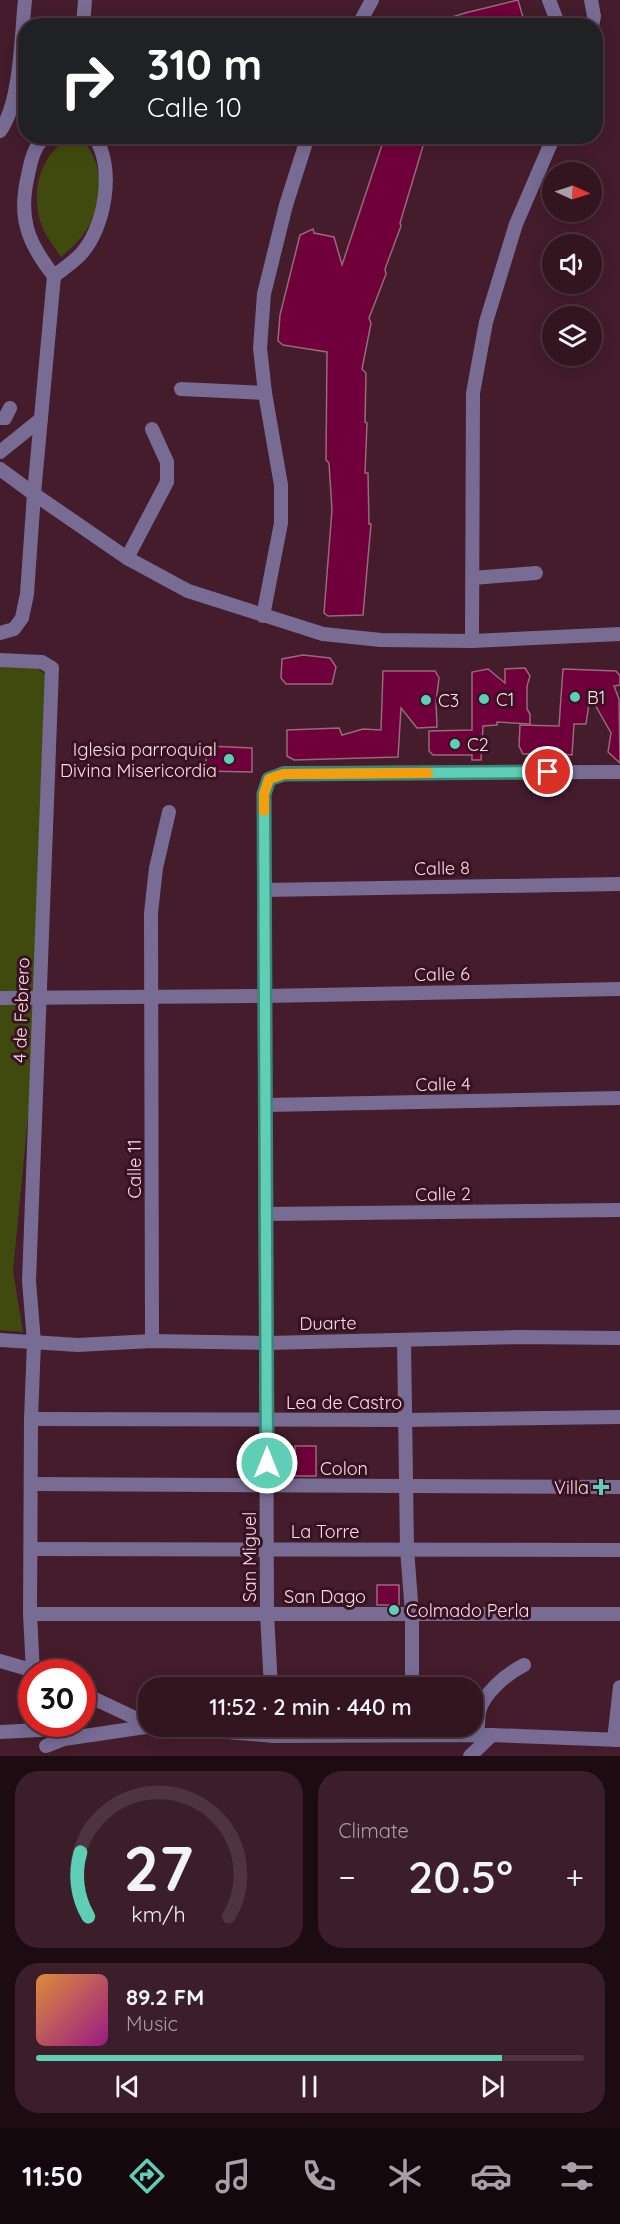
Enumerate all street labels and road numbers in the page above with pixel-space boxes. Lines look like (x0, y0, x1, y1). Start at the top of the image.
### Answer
street label: Calle 8 (414, 856, 470, 880)
street label: 4 de Febrero (8, 957, 34, 1063)
street label: Calle 6 (414, 962, 470, 986)
street label: Calle 4 (415, 1072, 471, 1096)
street label: Calle 11 (123, 1139, 146, 1199)
street label: Calle 2 (415, 1182, 471, 1206)
street label: Duarte (299, 1311, 357, 1335)
street label: Lea de Castro (286, 1391, 402, 1414)
street label: Colon (320, 1457, 368, 1480)
street label: San Miguel (238, 1512, 261, 1602)
street label: La Torre (291, 1520, 359, 1543)
street label: San Dago (284, 1585, 366, 1608)

